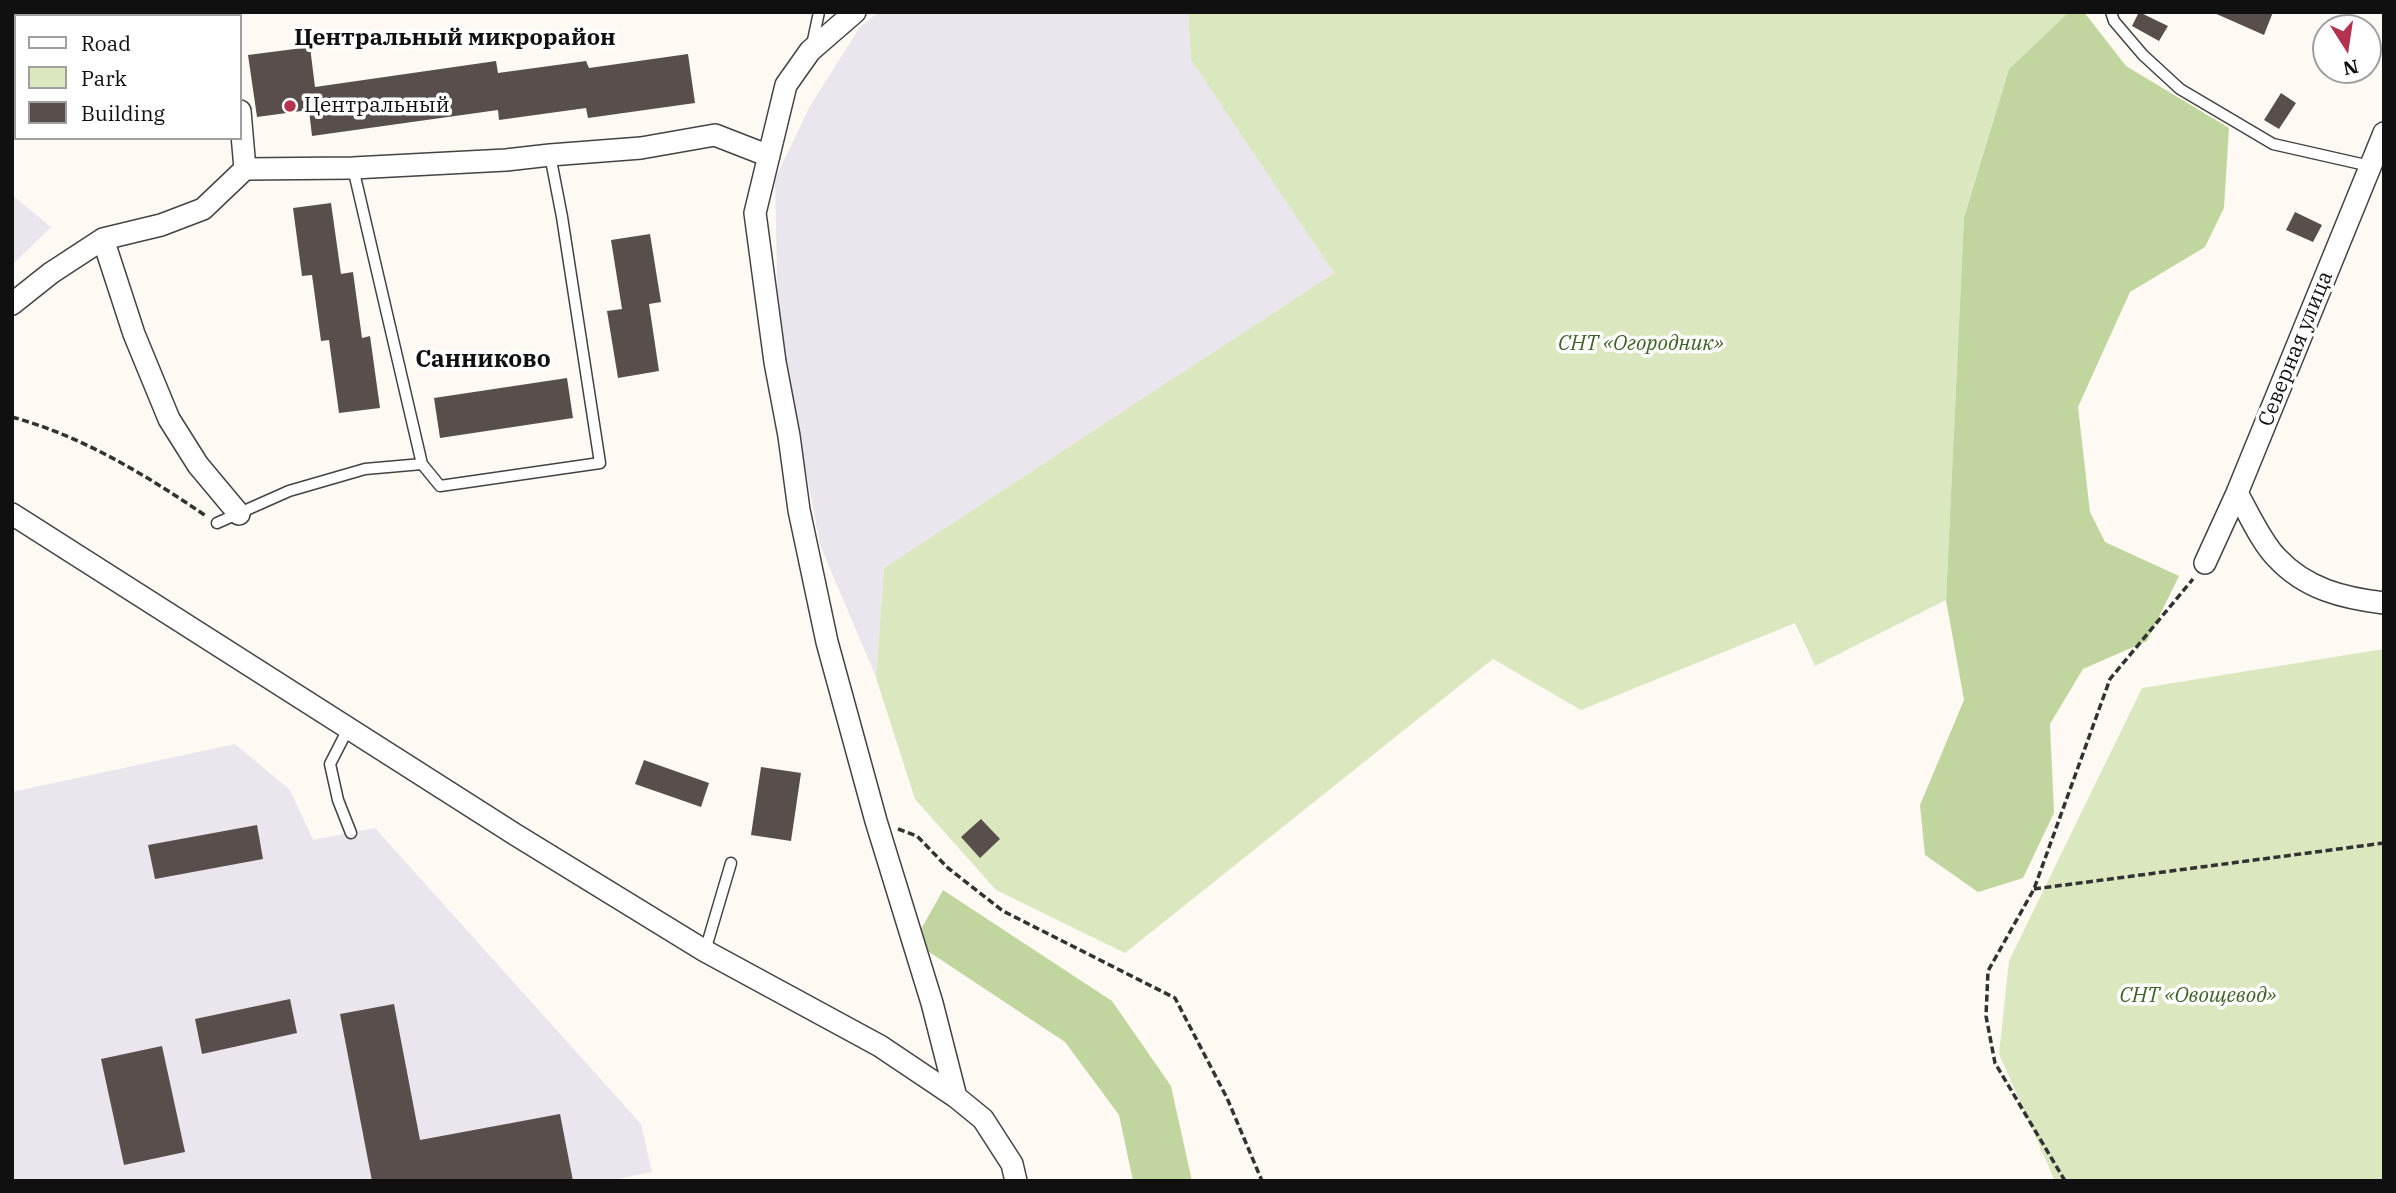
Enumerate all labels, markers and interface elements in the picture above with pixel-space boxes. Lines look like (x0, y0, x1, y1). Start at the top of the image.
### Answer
legend (14, 14, 242, 140)
north arrow (2312, 14, 2382, 84)
district label: Центральный микрорайон (294, 24, 616, 52)
text: Road (81, 29, 131, 57)
text: N (2341, 54, 2361, 81)
text: Park (81, 64, 127, 92)
place label: Центральный (304, 93, 450, 119)
marker: Центральный (282, 98, 298, 114)
text: Building (81, 99, 165, 127)
street label: Северная улица (2253, 268, 2339, 430)
park label: СНТ «Огородник» (1558, 331, 1724, 357)
district label: Санниково (415, 346, 551, 374)
park label: СНТ «Овощевод» (2120, 983, 2276, 1009)

